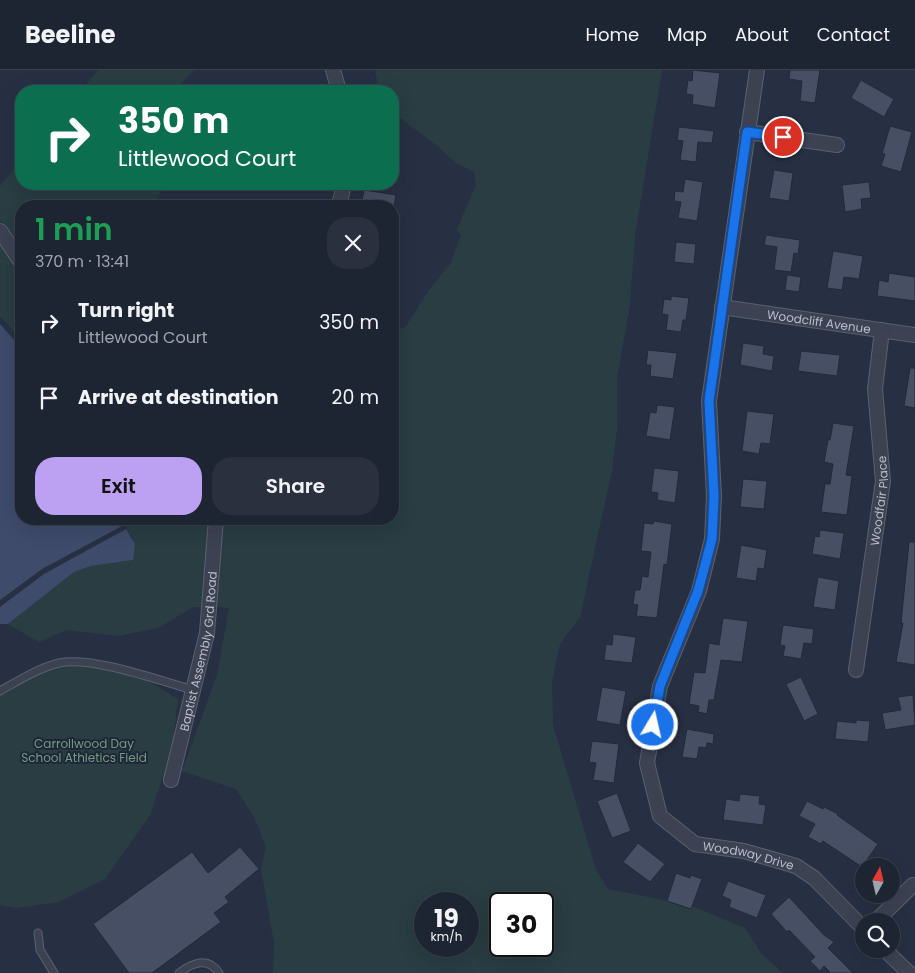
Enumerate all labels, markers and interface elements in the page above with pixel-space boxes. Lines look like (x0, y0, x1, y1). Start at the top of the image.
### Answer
text: Beeline (25, 18, 116, 51)
text: Home (585, 22, 639, 47)
text: Map (667, 22, 707, 47)
text: About (735, 22, 789, 47)
text: Contact (817, 22, 890, 47)
text: 350 m (118, 96, 229, 145)
icon: right (35, 105, 100, 170)
pin (762, 116, 804, 158)
icon: arrive (769, 123, 797, 151)
text: Littlewood Court (118, 143, 296, 174)
text: 1 min (35, 208, 113, 251)
button: close (327, 217, 379, 269)
text: 370 m · 13:41 (35, 250, 129, 273)
text: Turn right (78, 297, 174, 324)
street label: Woodcliff Avenue (766, 305, 872, 337)
icon: right (35, 309, 63, 337)
text: 350 m (319, 309, 379, 336)
text: Littlewood Court (78, 326, 208, 349)
icon: arrive (35, 384, 63, 412)
text: Arrive at destination (78, 384, 279, 411)
text: 20 m (331, 384, 379, 411)
street label: Woodfair Place (865, 455, 892, 547)
button: Exit (35, 457, 202, 515)
button: Share (212, 457, 379, 515)
street label: Baptist Assembly Grd Road (175, 571, 220, 733)
position arrow (626, 698, 678, 750)
park label: Carrollwood Day School Athletics Field (21, 735, 147, 766)
street label: Woodway Drive (702, 837, 796, 874)
north arrow (855, 858, 900, 902)
map controls (855, 858, 900, 958)
speed limit sign: 30 (489, 892, 554, 957)
text: 19 (434, 901, 459, 936)
button: search (855, 913, 900, 958)
text: km/h (431, 928, 462, 945)

